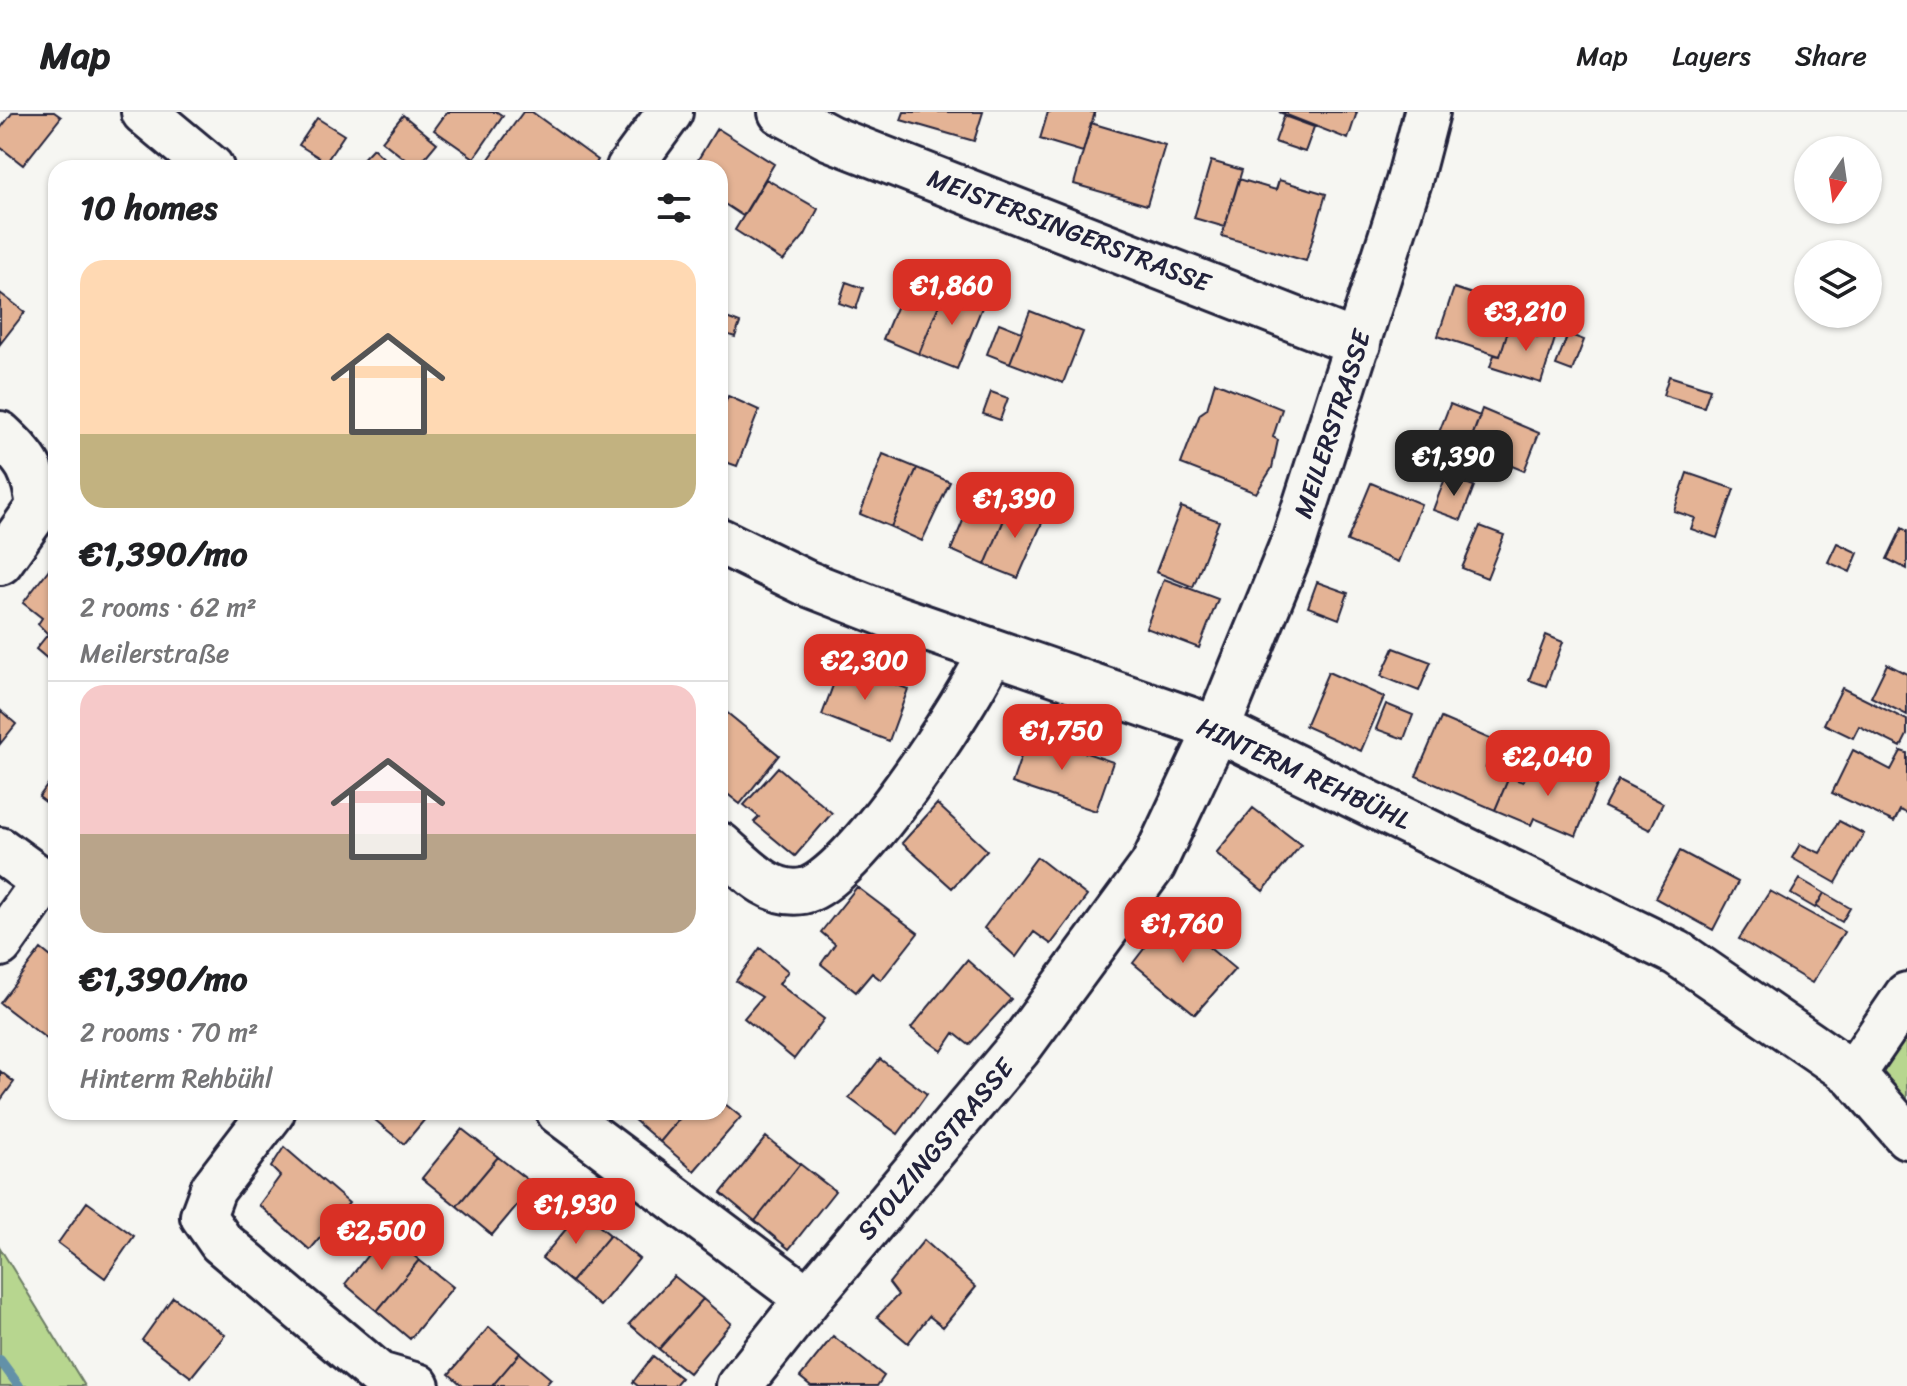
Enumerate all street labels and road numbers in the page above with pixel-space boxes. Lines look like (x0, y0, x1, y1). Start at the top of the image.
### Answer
street label: MEISTERSINGERSTRASSE (921, 155, 1219, 306)
street label: MEILERSTRASSE (1280, 323, 1385, 524)
street label: HINTERM REHBÜHL (1189, 703, 1419, 843)
street label: STOLZINGSTRASSE (845, 1046, 1026, 1251)

